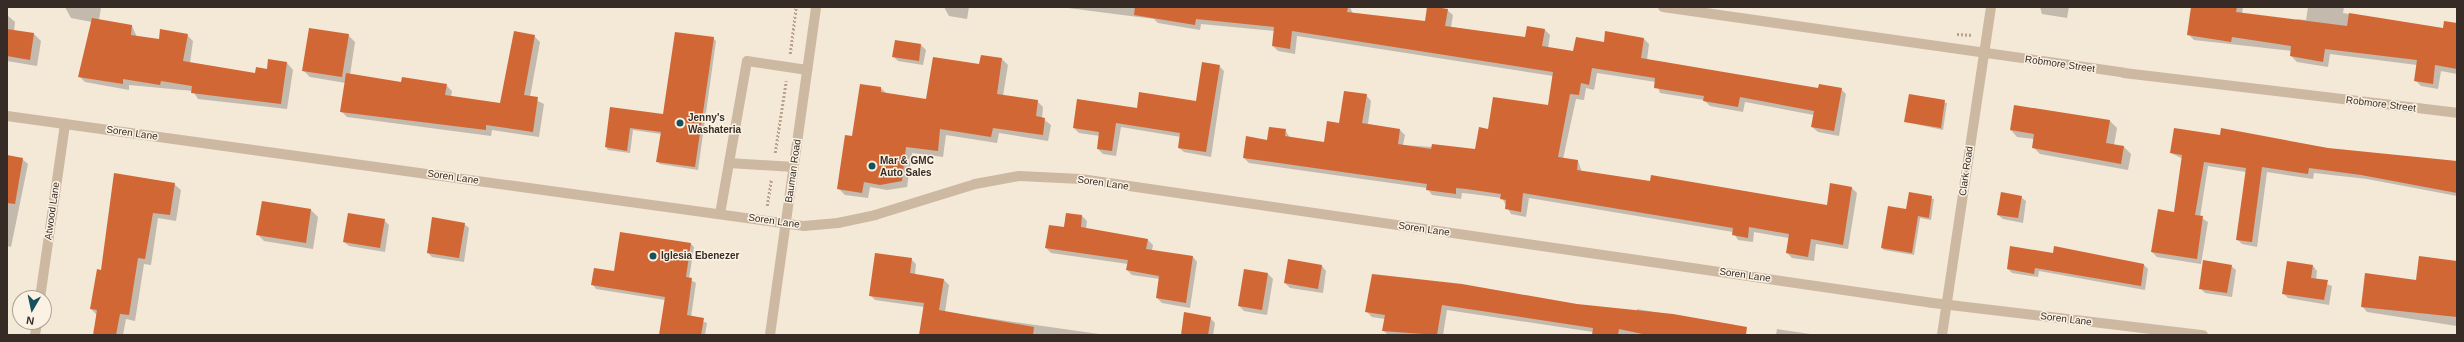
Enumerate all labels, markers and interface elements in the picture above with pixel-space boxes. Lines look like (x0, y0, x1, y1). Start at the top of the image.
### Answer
street label: Robmore Street (2024, 53, 2096, 75)
street label: Robmore Street (2345, 94, 2417, 114)
place label: Jenny's Washateria (688, 111, 741, 134)
marker: Jenny's Washateria (675, 118, 685, 128)
street label: Soren Lane (106, 123, 158, 143)
street label: Bauman Road (783, 139, 803, 203)
street label: Clark Road (1957, 145, 1975, 197)
place label: Mar & GMC Auto Sales (880, 154, 934, 178)
marker: Mar & GMC Auto Sales (867, 161, 877, 171)
street label: Soren Lane (427, 167, 479, 187)
street label: Soren Lane (1077, 173, 1129, 193)
street label: Atwood Lane (42, 181, 62, 241)
street label: Soren Lane (748, 211, 800, 231)
street label: Soren Lane (1398, 219, 1450, 239)
place label: Iglesia Ebenezer (661, 250, 739, 262)
marker: Iglesia Ebenezer (648, 251, 658, 261)
street label: Soren Lane (1719, 265, 1771, 285)
north arrow (12, 290, 52, 330)
street label: Soren Lane (2040, 310, 2092, 328)
text: N (25, 314, 35, 327)

